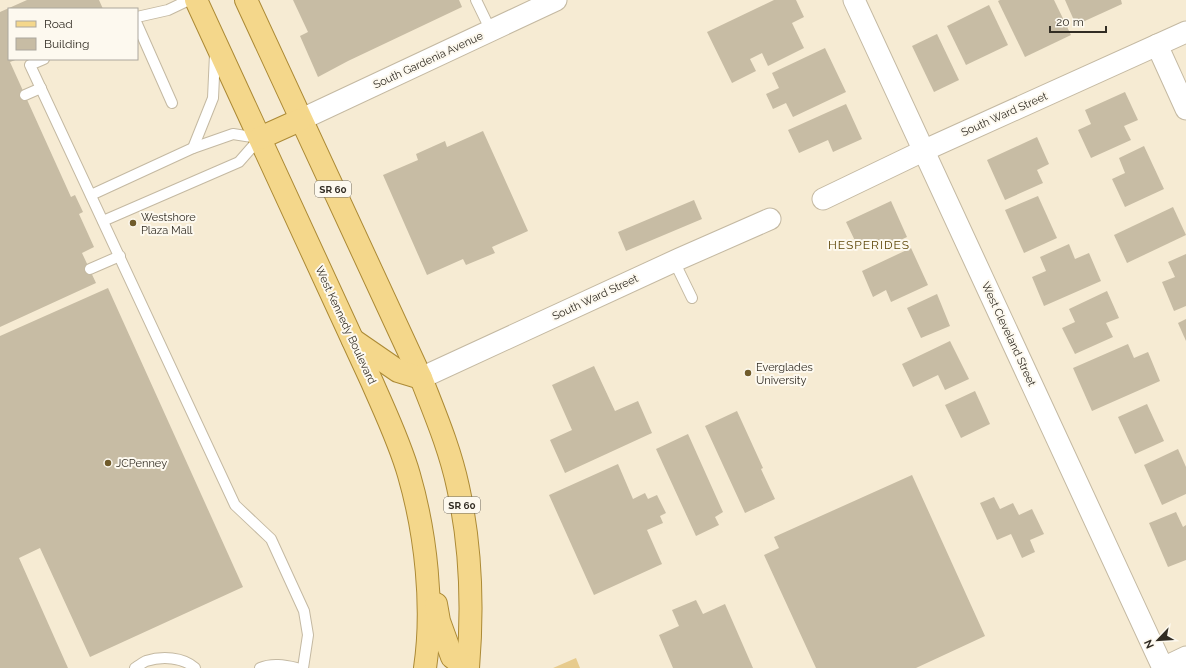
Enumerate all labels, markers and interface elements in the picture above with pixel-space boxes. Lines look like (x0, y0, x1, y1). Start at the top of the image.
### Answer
legend (8, 8, 138, 60)
scale bar (1050, 8, 1106, 34)
text: 20 m (1056, 15, 1084, 29)
text: Road (44, 17, 73, 31)
street label: South Gardenia Avenue (371, 29, 486, 92)
text: Building (44, 37, 90, 51)
street label: South Ward Street (959, 89, 1050, 139)
road number: SR 60 (315, 181, 351, 197)
place label: Westshore Plaza Mall (141, 211, 196, 237)
marker: Westshore Plaza Mall (128, 218, 138, 228)
district label: HESPERIDES (828, 238, 910, 252)
street label: West Kennedy Boulevard (312, 264, 379, 386)
street label: South Ward Street (550, 272, 640, 323)
street label: West Cleveland Street (979, 280, 1039, 389)
place label: Everglades University (756, 361, 813, 387)
marker: Everglades University (743, 368, 753, 378)
place label: JCPenney (116, 457, 167, 470)
marker: JCPenney (103, 458, 113, 468)
road number: SR 60 (444, 497, 480, 513)
north arrow (1138, 620, 1178, 660)
text: N (1142, 637, 1157, 651)

